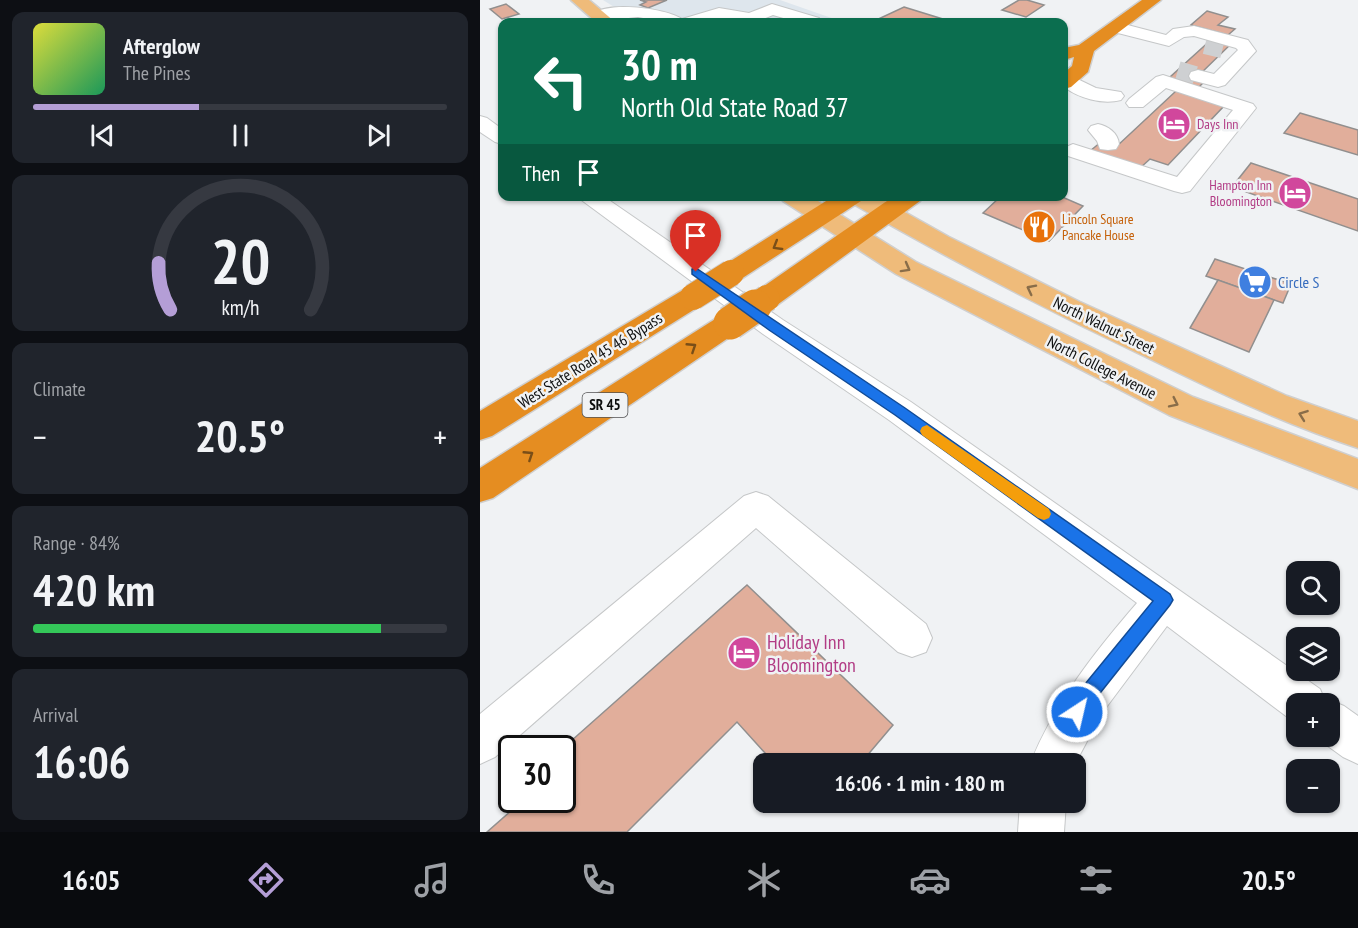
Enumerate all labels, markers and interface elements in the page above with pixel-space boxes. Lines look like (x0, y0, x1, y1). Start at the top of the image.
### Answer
text: Afterglow (123, 32, 200, 60)
text: 30 m (621, 37, 698, 92)
icon: left (522, 42, 600, 120)
text: The Pines (123, 60, 190, 86)
text: North Old State Road 37 (621, 90, 849, 124)
hotel icon: Days Inn (1156, 106, 1192, 142)
place label: Days Inn (1197, 115, 1238, 133)
icon: previous (86, 119, 119, 152)
icon: pause (224, 119, 257, 152)
icon: next (362, 119, 395, 152)
icon: arrive (572, 156, 605, 189)
text: Then (522, 159, 560, 187)
hotel icon: Hampton Inn Bloomington (1277, 175, 1313, 211)
place label: Hampton Inn Bloomington (1209, 176, 1272, 210)
restaurant icon: Lincoln Square Pancake House (1021, 209, 1057, 245)
pin (670, 210, 721, 272)
place label: Lincoln Square Pancake House (1062, 210, 1135, 244)
icon: arrive (679, 219, 712, 252)
text: 20 (210, 220, 270, 301)
one-way arrow (773, 238, 783, 250)
one-way arrow (900, 260, 910, 272)
supermarket icon: Circle S (1237, 264, 1273, 300)
place label: Circle S (1278, 272, 1320, 292)
one-way arrow (1026, 285, 1037, 297)
street label: North Walnut Street (1050, 292, 1158, 358)
text: km/h (221, 293, 259, 321)
street label: West State Road 45 46 Bypass (514, 308, 666, 412)
street label: North College Avenue (1044, 331, 1160, 403)
one-way arrow (686, 343, 696, 355)
text: Climate (33, 376, 86, 402)
road number: SR 45 (582, 393, 628, 417)
one-way arrow (1168, 395, 1179, 407)
text: 20.5° (195, 406, 285, 464)
one-way arrow (1298, 410, 1309, 423)
text: − (33, 415, 47, 458)
text: + (433, 415, 447, 458)
one-way arrow (523, 450, 533, 462)
text: Range · 84% (33, 530, 120, 556)
text: 420 km (33, 560, 155, 618)
map controls (1286, 561, 1340, 813)
button: search (1286, 561, 1340, 615)
button: layers (1286, 627, 1340, 681)
place label: Holiday Inn Bloomington (767, 629, 856, 678)
hotel icon: Holiday Inn Bloomington (726, 635, 762, 671)
position arrow (1045, 680, 1109, 744)
button: + (1286, 693, 1340, 747)
text: Arrival (33, 702, 78, 728)
text: 16:06 (33, 732, 130, 790)
speed limit sign: 30 (498, 735, 576, 813)
button: − (1286, 759, 1340, 813)
text: 16:06 · 1 min · 180 m (834, 769, 1005, 797)
icon: directions (245, 859, 287, 901)
icon: music (411, 859, 453, 901)
icon: phone (577, 859, 619, 901)
icon: climate (743, 859, 785, 901)
icon: car (909, 859, 951, 901)
icon: filters (1075, 859, 1117, 901)
text: 16:05 (62, 863, 120, 897)
text: 20.5° (1242, 863, 1296, 897)

